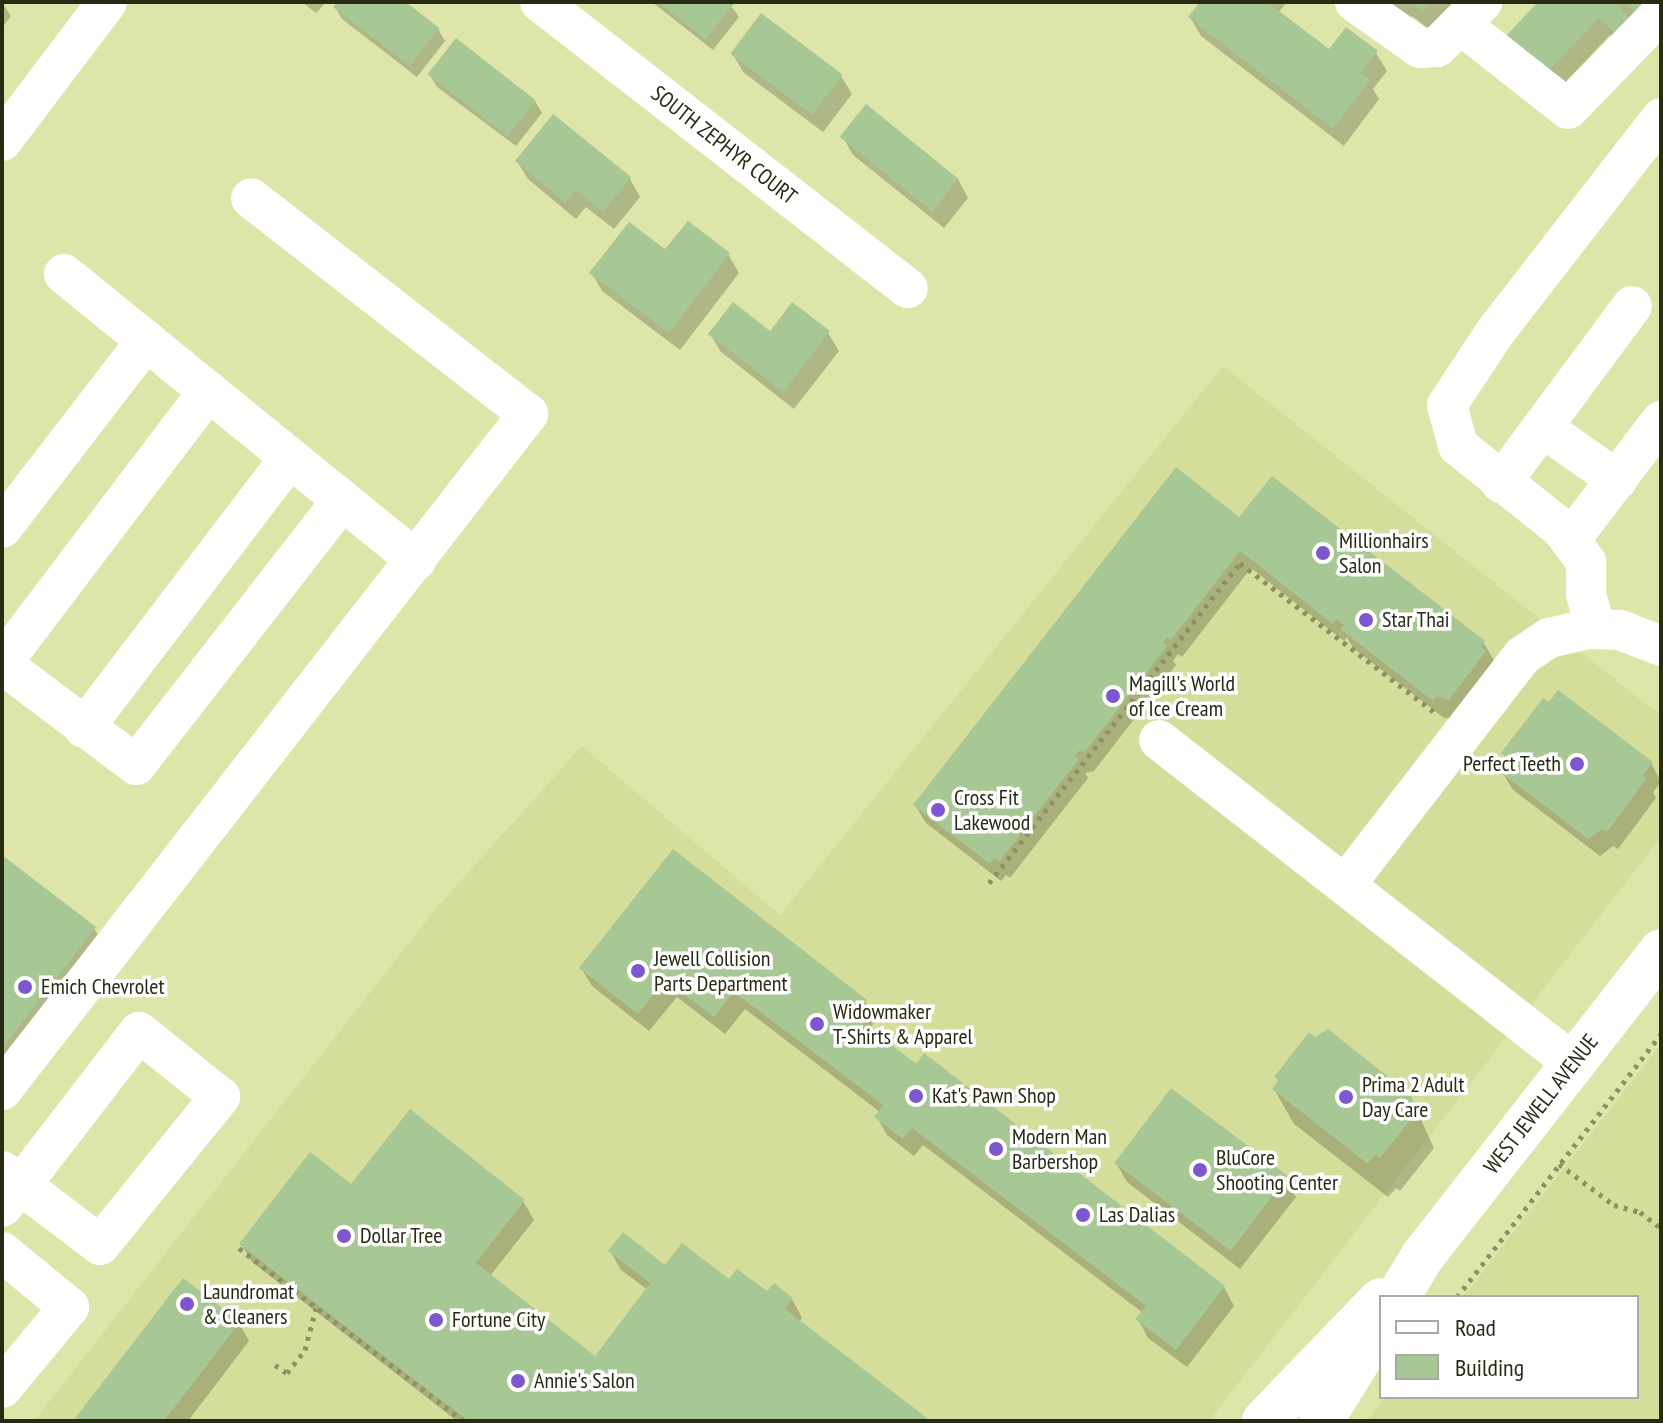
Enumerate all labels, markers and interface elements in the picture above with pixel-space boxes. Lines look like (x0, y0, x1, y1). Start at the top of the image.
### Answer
street label: SOUTH ZEPHYR COURT (646, 80, 802, 210)
place label: Millionhairs Salon (1339, 527, 1429, 578)
marker: Millionhairs Salon (1314, 544, 1332, 562)
place label: Star Thai (1382, 607, 1450, 633)
marker: Star Thai (1357, 611, 1375, 629)
place label: Magill's World of Ice Cream (1129, 670, 1235, 722)
marker: Magill's World of Ice Cream (1104, 687, 1122, 705)
place label: Perfect Teeth (1462, 751, 1561, 777)
marker: Perfect Teeth (1568, 755, 1586, 773)
place label: Cross Fit Lakewood (954, 784, 1030, 836)
marker: Cross Fit Lakewood (929, 801, 947, 819)
place label: Jewell Collision Parts Department (654, 945, 788, 996)
marker: Jewell Collision Parts Department (629, 962, 647, 980)
place label: Emich Chevrolet (41, 974, 165, 1000)
marker: Emich Chevrolet (16, 978, 34, 996)
place label: Widowmaker T-Shirts & Apparel (833, 998, 973, 1050)
marker: Widowmaker T-Shirts & Apparel (808, 1015, 826, 1033)
street label: WEST JEWELL AVENUE (1478, 1028, 1604, 1180)
place label: Prima 2 Adult Day Care (1362, 1071, 1465, 1122)
place label: Kat's Pawn Shop (932, 1083, 1056, 1109)
marker: Kat's Pawn Shop (907, 1087, 925, 1105)
marker: Prima 2 Adult Day Care (1337, 1088, 1355, 1106)
place label: Modern Man Barbershop (1012, 1123, 1107, 1174)
marker: Modern Man Barbershop (987, 1140, 1005, 1158)
place label: BluCore Shooting Center (1216, 1144, 1338, 1196)
marker: BluCore Shooting Center (1191, 1161, 1209, 1179)
place label: Las Dalias (1099, 1202, 1175, 1228)
marker: Las Dalias (1074, 1206, 1092, 1224)
place label: Dollar Tree (360, 1223, 443, 1249)
marker: Dollar Tree (335, 1227, 353, 1245)
place label: Laundromat & Cleaners (203, 1278, 294, 1330)
marker: Laundromat & Cleaners (178, 1295, 196, 1313)
legend (1379, 1295, 1639, 1399)
place label: Fortune City (452, 1307, 545, 1333)
marker: Fortune City (427, 1311, 445, 1329)
text: Road (1455, 1312, 1496, 1343)
text: Building (1455, 1352, 1524, 1383)
place label: Annie's Salon (534, 1368, 635, 1394)
marker: Annie's Salon (509, 1372, 527, 1390)

